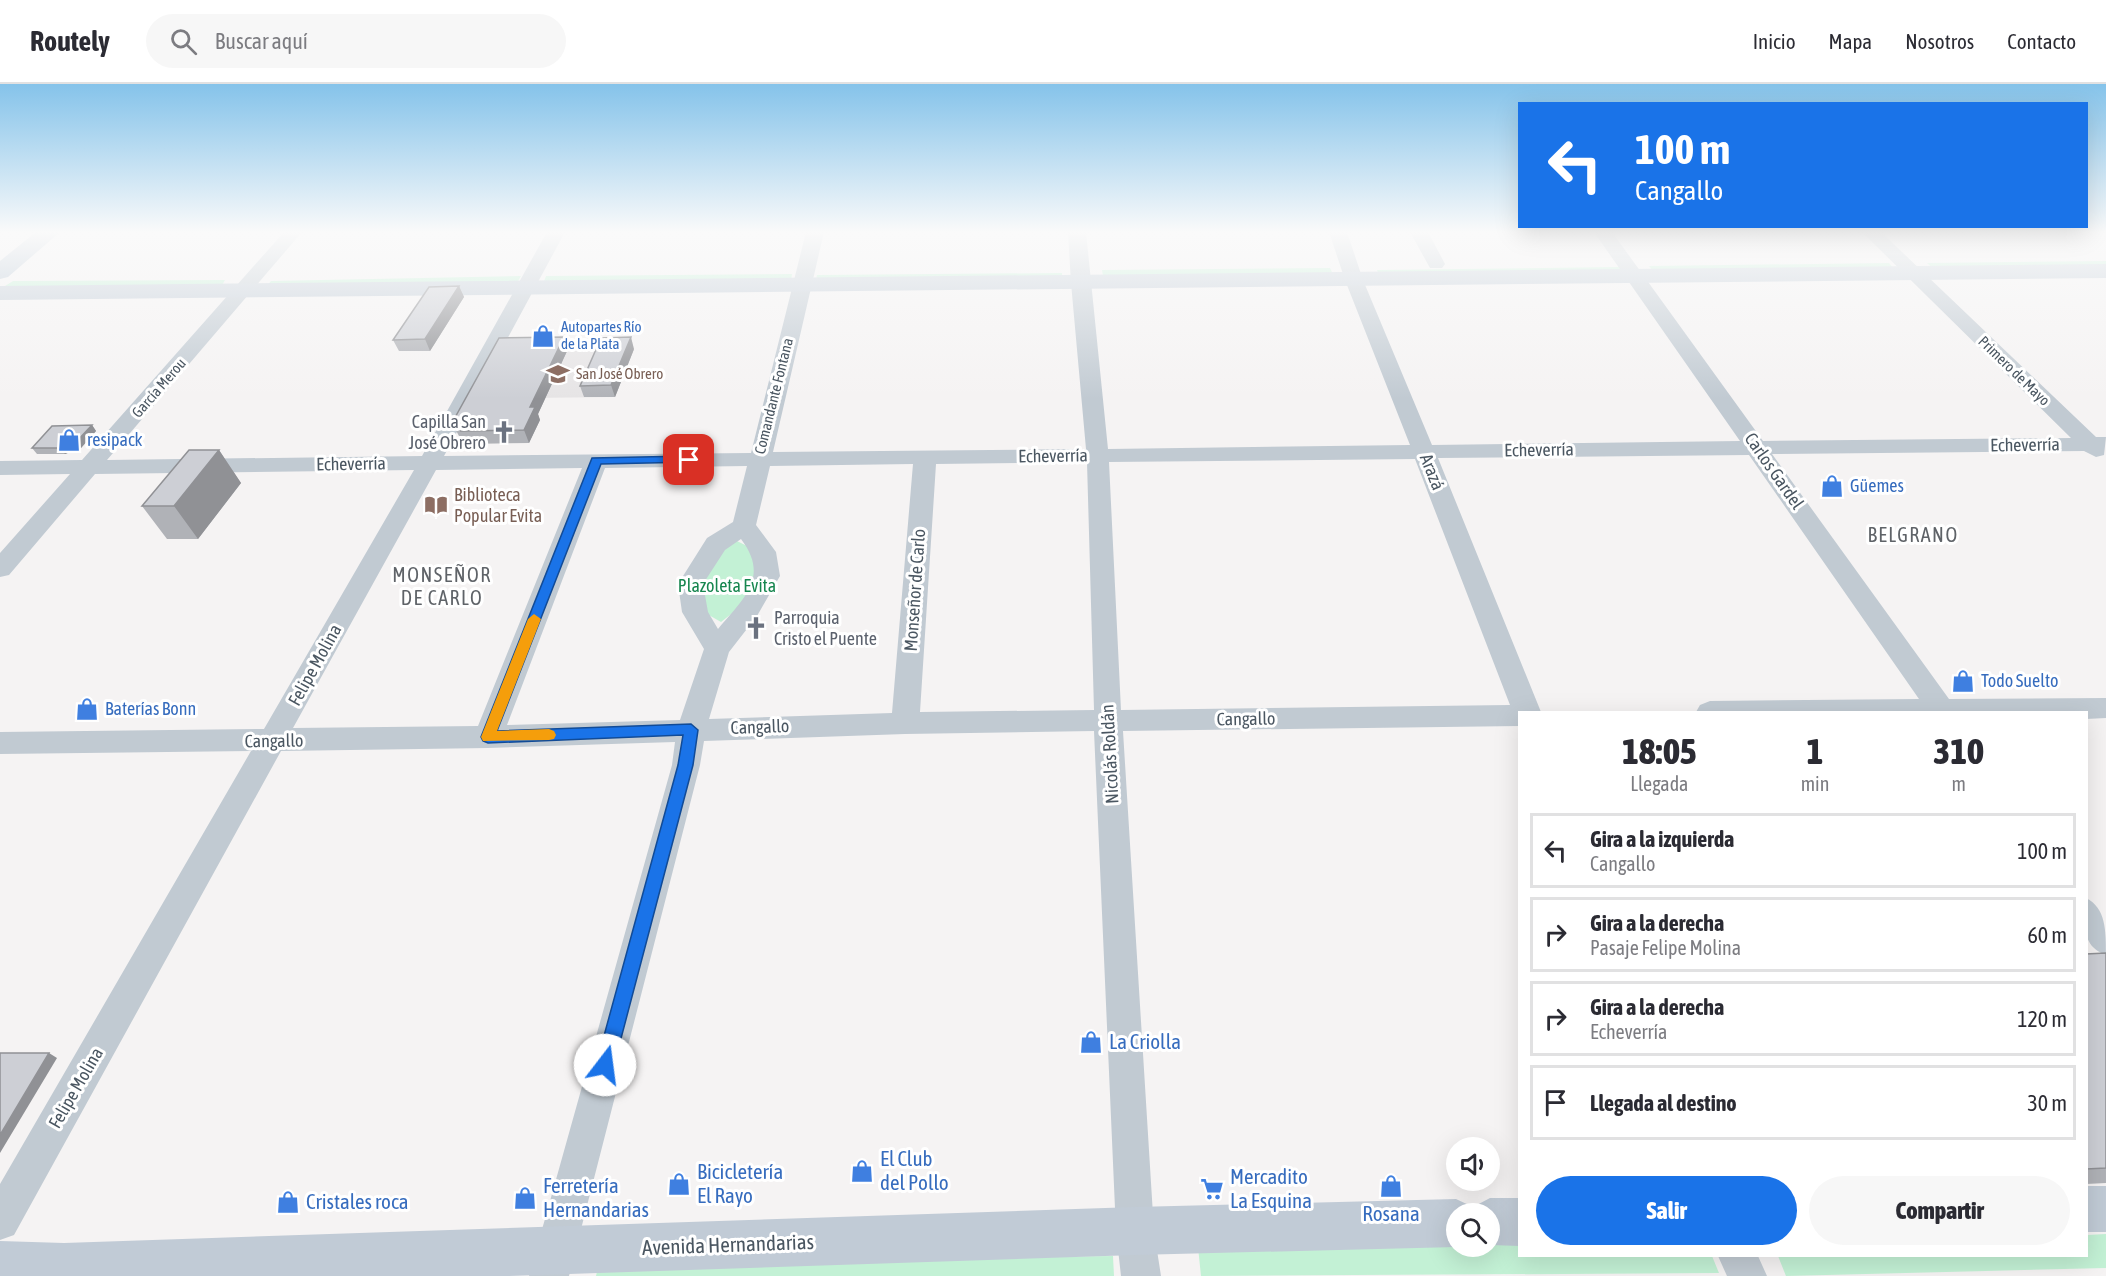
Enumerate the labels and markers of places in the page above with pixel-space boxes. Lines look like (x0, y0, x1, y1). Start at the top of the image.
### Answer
place label: Autopartes Río de la Plata (561, 318, 642, 352)
shop icon: Autopartes Río de la Plata (530, 323, 556, 349)
school or university icon: San José Obrero (545, 361, 571, 387)
place label: San José Obrero (576, 365, 663, 382)
place label: Capilla San José Obrero (408, 411, 486, 453)
church icon: Capilla San José Obrero (491, 419, 517, 445)
shop icon: resipack (56, 427, 82, 453)
place label: resipack (87, 429, 143, 450)
pin (663, 434, 714, 485)
shop icon: Güemes (1819, 473, 1845, 499)
place label: Güemes (1850, 475, 1904, 496)
place label: Biblioteca Popular Evita (454, 484, 542, 526)
library icon: Biblioteca Popular Evita (423, 492, 449, 518)
place label: Parroquia Cristo el Puente (774, 607, 877, 649)
church icon: Parroquia Cristo el Puente (743, 615, 769, 641)
shop icon: Todo Suelto (1950, 668, 1976, 694)
place label: Todo Suelto (1981, 670, 2058, 691)
shop icon: Baterías Bonn (74, 696, 100, 722)
place label: Baterías Bonn (105, 698, 196, 719)
shop icon: La Criolla (1078, 1029, 1104, 1055)
place label: La Criolla (1109, 1029, 1181, 1053)
place label: El Club del Pollo (880, 1146, 949, 1194)
shop icon: El Club del Pollo (849, 1158, 875, 1184)
place label: Bicicletería El Rayo (697, 1159, 783, 1207)
place label: Mercadito La Esquina (1230, 1164, 1312, 1212)
shop icon: Bicicletería El Rayo (666, 1171, 692, 1197)
place label: Ferretería Hernandarias (543, 1173, 649, 1221)
shop icon: Rosana (1378, 1173, 1404, 1199)
supermarket icon: Mercadito La Esquina (1199, 1176, 1225, 1202)
shop icon: Ferretería Hernandarias (512, 1185, 538, 1211)
shop icon: Cristales roca (275, 1189, 301, 1215)
place label: Cristales roca (306, 1189, 408, 1213)
place label: Rosana (1362, 1201, 1420, 1225)

